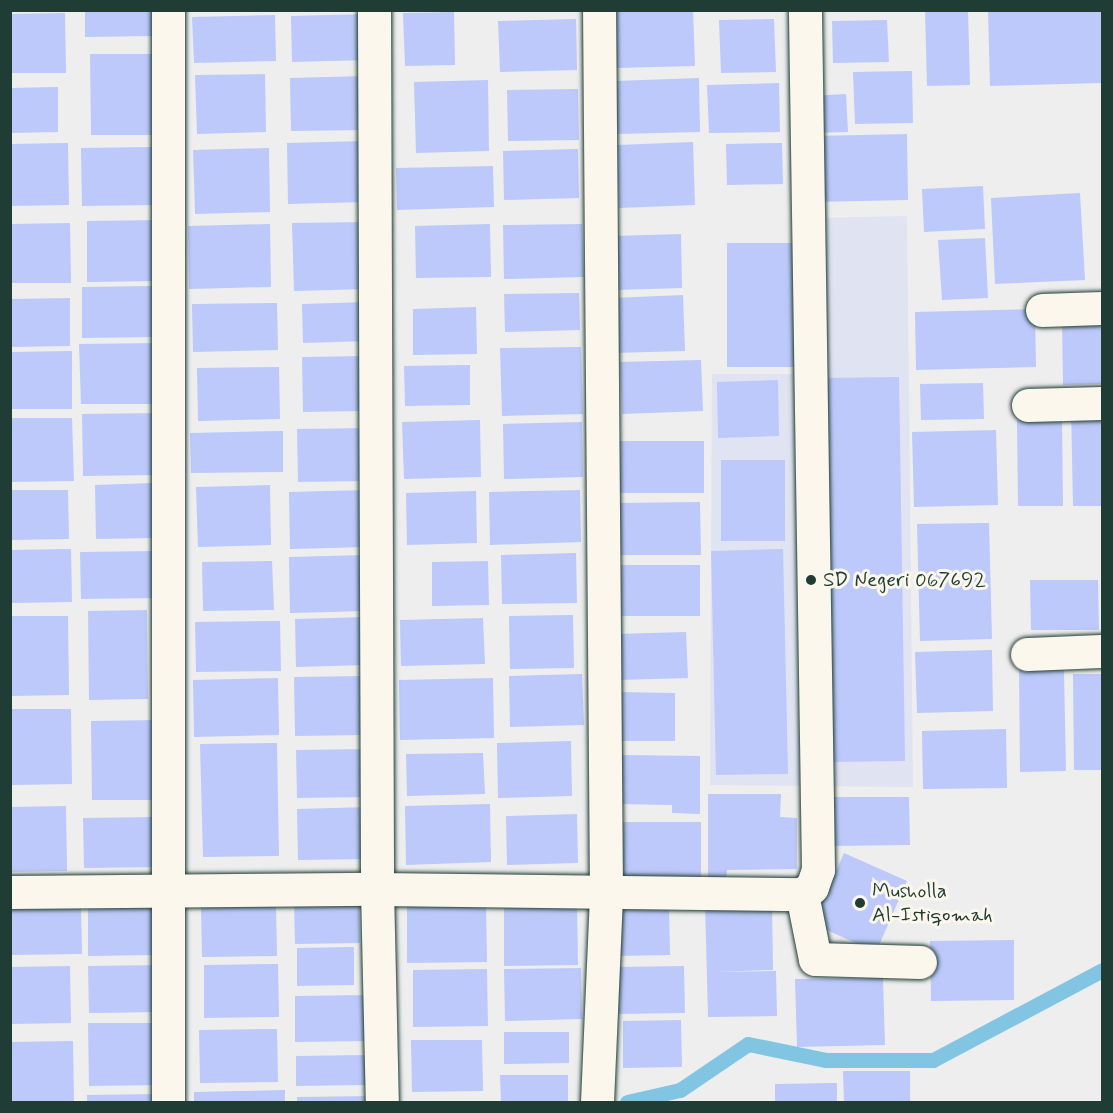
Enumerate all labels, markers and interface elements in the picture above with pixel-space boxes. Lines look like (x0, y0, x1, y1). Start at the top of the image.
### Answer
place label: SD Negeri 067692 (823, 567, 988, 593)
marker: SD Negeri 067692 (804, 573, 818, 587)
place label: Musholla Al-Istiqomah (872, 878, 993, 928)
marker: Musholla Al-Istiqomah (853, 896, 867, 910)

